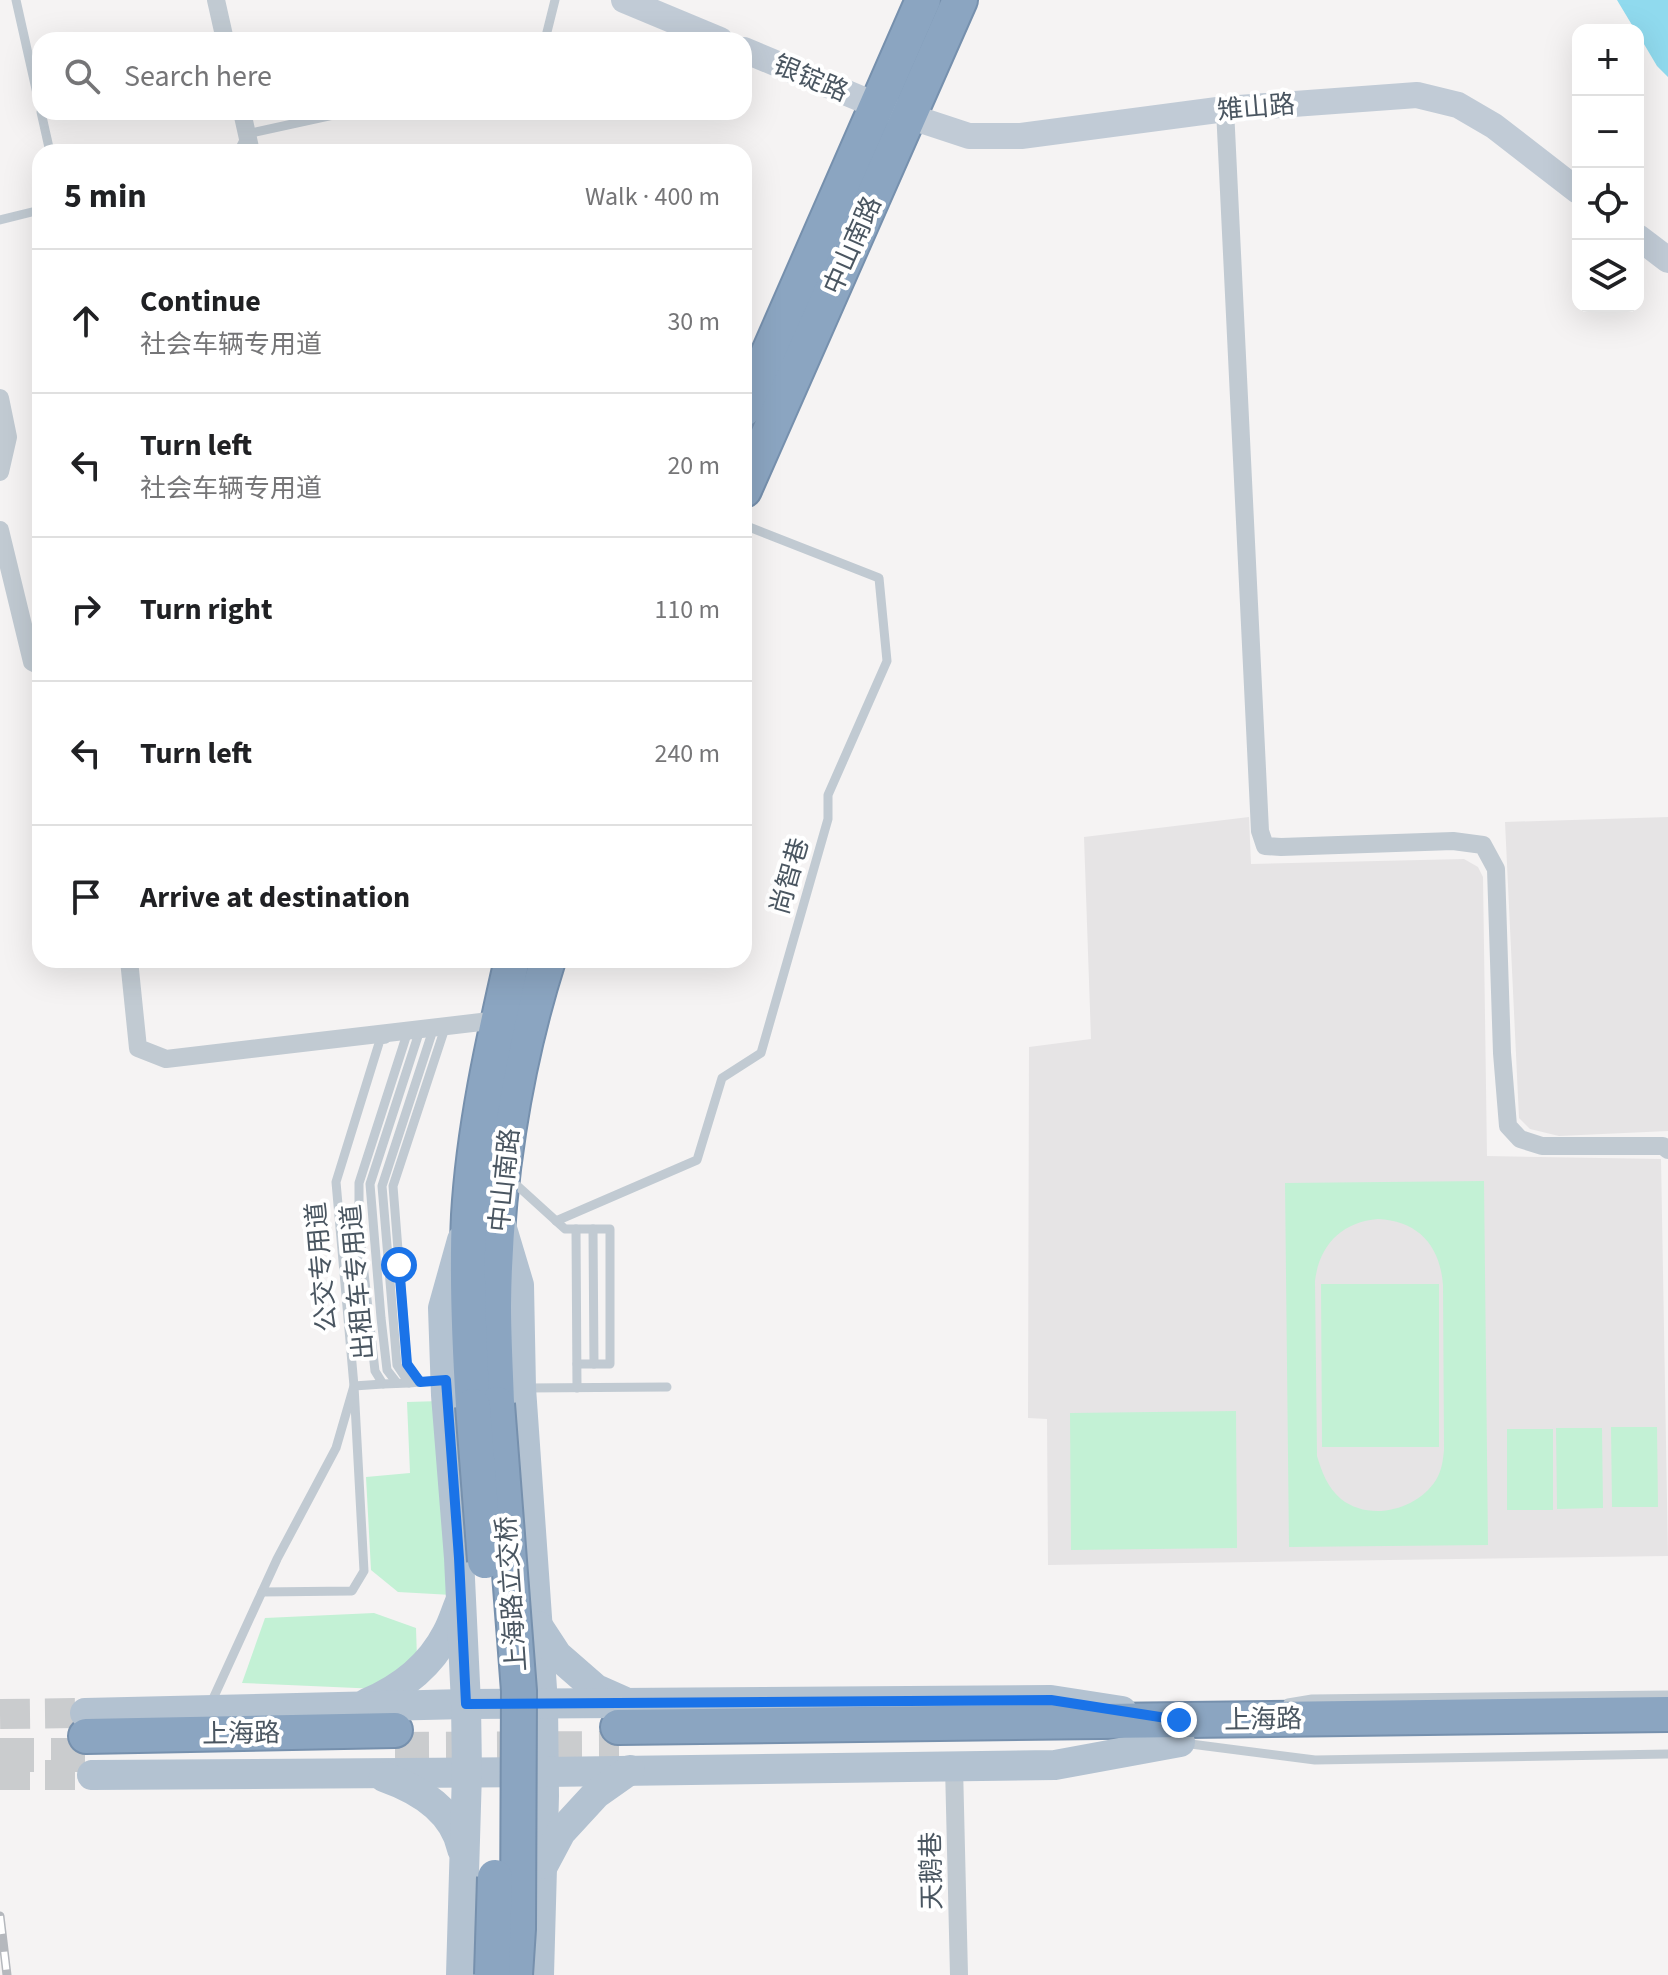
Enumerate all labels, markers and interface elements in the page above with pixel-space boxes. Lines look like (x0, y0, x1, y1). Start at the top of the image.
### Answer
map controls (1572, 24, 1644, 312)
button: + (1572, 24, 1644, 96)
search box (32, 32, 752, 120)
street label: 银锭路 (768, 46, 854, 111)
icon: search (60, 54, 104, 98)
text: Search here (124, 55, 272, 98)
street label: 雉山路 (1216, 86, 1297, 129)
button: − (1572, 96, 1644, 168)
button: locate (1572, 168, 1644, 240)
text: 5 min (64, 172, 147, 221)
text: Walk · 400 m (585, 178, 720, 215)
street label: 中山南路 (814, 190, 891, 300)
button: layers (1572, 240, 1644, 312)
text: Continue (140, 280, 261, 323)
icon: ahead (64, 299, 108, 343)
text: 30 m (667, 303, 720, 340)
text: 社会车辆专用道 (140, 326, 322, 363)
text: Turn left (140, 424, 252, 467)
icon: left (64, 443, 108, 487)
text: 20 m (667, 447, 720, 484)
text: 社会车辆专用道 (140, 470, 322, 507)
icon: right (64, 587, 108, 631)
text: Turn right (140, 588, 272, 631)
text: 110 m (654, 591, 720, 628)
icon: left (64, 731, 108, 775)
text: Turn left (140, 732, 252, 775)
text: 240 m (654, 735, 720, 772)
street label: 尚智巷 (761, 834, 818, 919)
icon: arrive (64, 875, 108, 919)
text: Arrive at destination (140, 876, 410, 919)
street label: 中山南路 (481, 1126, 528, 1234)
street label: 公交专用道 (297, 1201, 346, 1333)
street label: 出租车专用道 (332, 1203, 383, 1361)
route start (381, 1247, 417, 1283)
street label: 上海路立交桥 (488, 1515, 535, 1673)
street label: 上海路 (1224, 1700, 1302, 1739)
route end (1161, 1702, 1197, 1738)
street label: 上海路 (202, 1714, 280, 1753)
street label: 天鹅巷 (912, 1832, 951, 1910)

